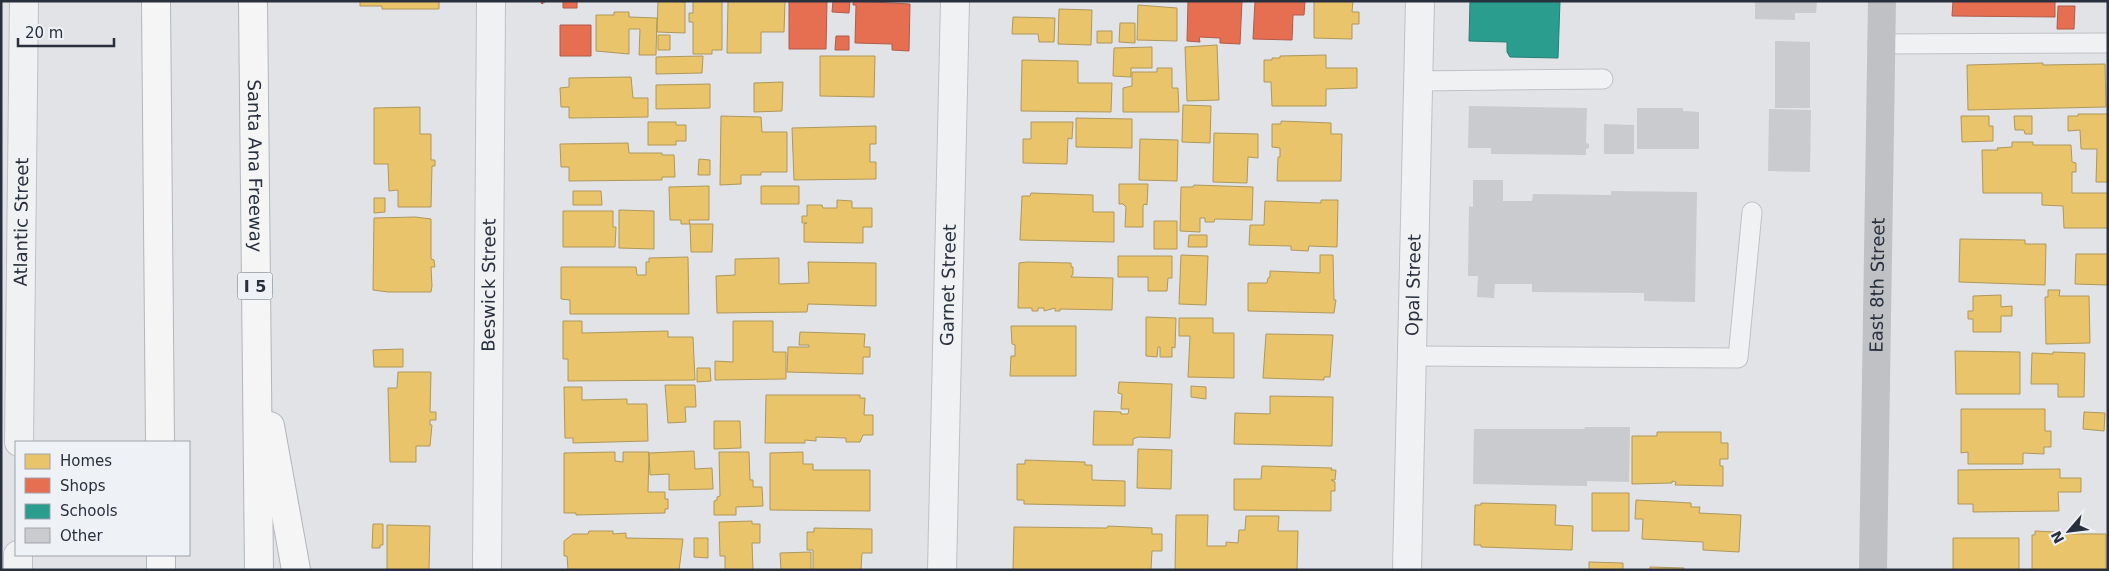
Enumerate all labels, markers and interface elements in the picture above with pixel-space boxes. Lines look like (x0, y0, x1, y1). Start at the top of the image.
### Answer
scale bar (18, 15, 114, 47)
text: 20 m (25, 24, 63, 42)
street label: Santa Ana Freeway (244, 79, 267, 253)
street label: Atlantic Street (10, 157, 32, 287)
street label: East 8th Street (1865, 217, 1889, 353)
street label: Beswick Street (478, 218, 499, 352)
street label: Garnet Street (936, 224, 960, 346)
street label: Opal Street (1401, 234, 1425, 336)
road number: I 5 (238, 272, 272, 300)
legend (15, 441, 190, 556)
text: Homes (60, 452, 112, 470)
text: Shops (60, 477, 106, 495)
text: Schools (60, 502, 118, 520)
north arrow (2044, 506, 2094, 556)
text: Other (60, 527, 103, 545)
text: N (2048, 528, 2067, 546)

